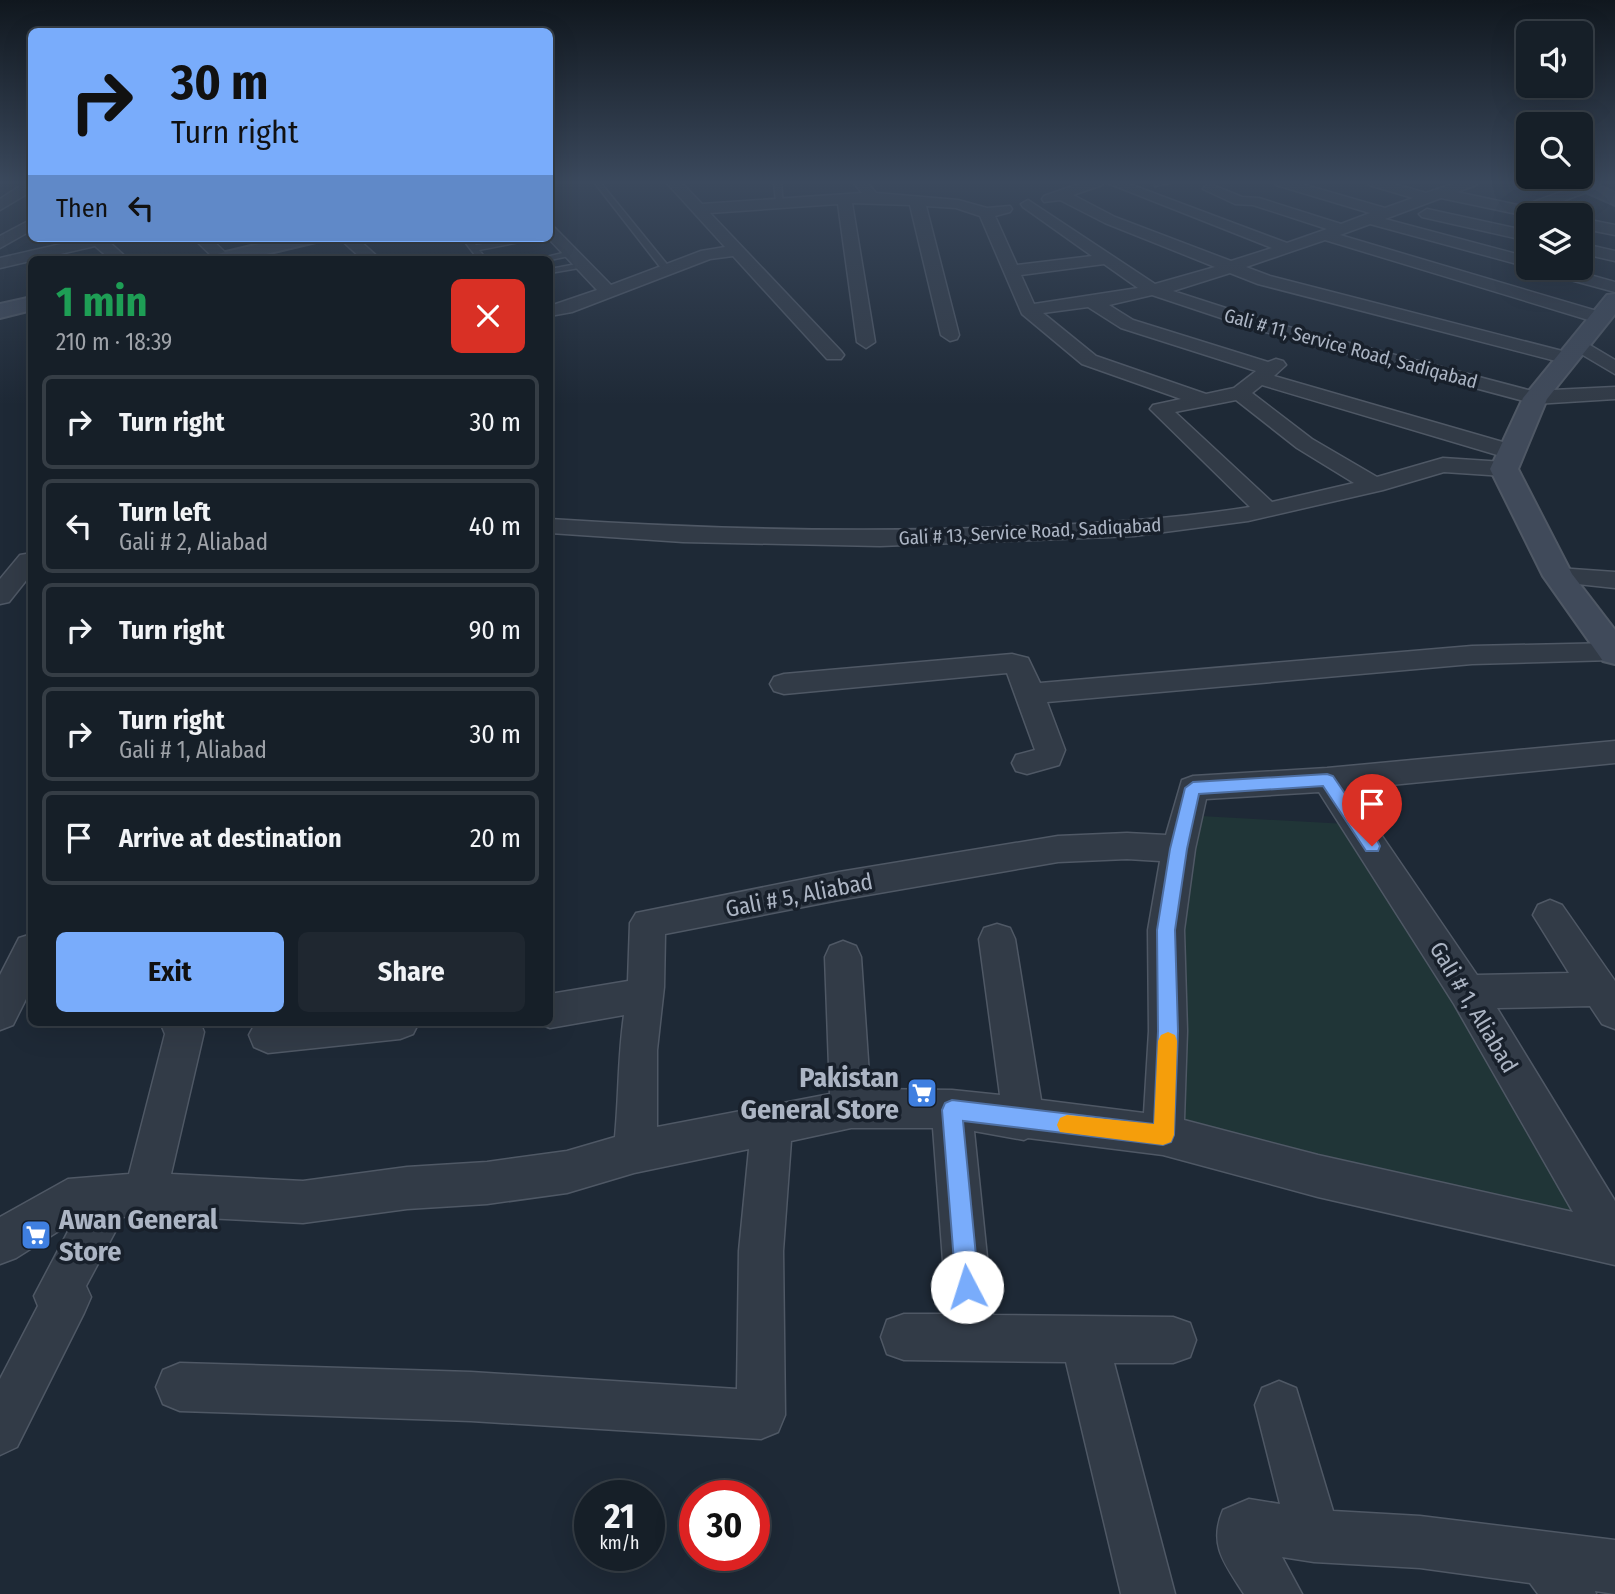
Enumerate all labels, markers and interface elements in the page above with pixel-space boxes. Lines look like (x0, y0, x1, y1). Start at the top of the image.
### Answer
map controls (1516, 21, 1593, 280)
button: sound (1516, 21, 1593, 98)
text: 30 m (171, 53, 269, 112)
icon: right (56, 56, 147, 147)
button: search (1516, 112, 1593, 189)
text: Turn right (171, 113, 298, 151)
icon: left (122, 189, 160, 227)
text: Then (56, 193, 108, 224)
button: layers (1516, 203, 1593, 280)
text: 1 min (56, 277, 147, 327)
button: close (451, 279, 525, 353)
street label: Gali # 11, Service Road, Sadiqabad (1222, 304, 1480, 393)
text: 210 m · 18:39 (56, 328, 172, 356)
icon: right (60, 403, 98, 441)
text: Turn right (119, 407, 225, 438)
text: 30 m (470, 407, 521, 438)
text: Turn left (119, 497, 211, 528)
icon: left (60, 507, 98, 545)
text: 40 m (469, 511, 521, 542)
street label: Gali # 13, Service Road, Sadiqabad (898, 513, 1162, 550)
text: Gali # 2, Aliabad (119, 528, 268, 556)
icon: right (60, 611, 98, 649)
text: Turn right (119, 615, 225, 646)
text: 90 m (469, 615, 521, 646)
text: Turn right (119, 705, 225, 736)
icon: right (60, 715, 98, 753)
text: 30 m (470, 719, 521, 750)
text: Gali # 1, Aliabad (119, 736, 267, 764)
pin (1342, 774, 1402, 846)
icon: arrive (1353, 785, 1391, 823)
icon: arrive (60, 819, 98, 857)
text: Arrive at destination (119, 823, 342, 854)
text: 20 m (470, 823, 521, 854)
street label: Gali # 5, Aliabad (723, 867, 875, 923)
button: Exit (56, 932, 284, 1012)
button: Share (298, 932, 525, 1012)
street label: Gali # 1, Aliabad (1424, 936, 1524, 1078)
place label: Pakistan General Store (740, 1061, 899, 1126)
supermarket icon: Pakistan General Store (905, 1076, 939, 1110)
place label: Awan General Store (58, 1203, 218, 1268)
supermarket icon: Awan General Store (19, 1218, 53, 1252)
position arrow (930, 1250, 1004, 1324)
speed limit sign: 30 (679, 1480, 770, 1571)
text: 21 (604, 1495, 635, 1537)
text: km/h (599, 1532, 640, 1554)

